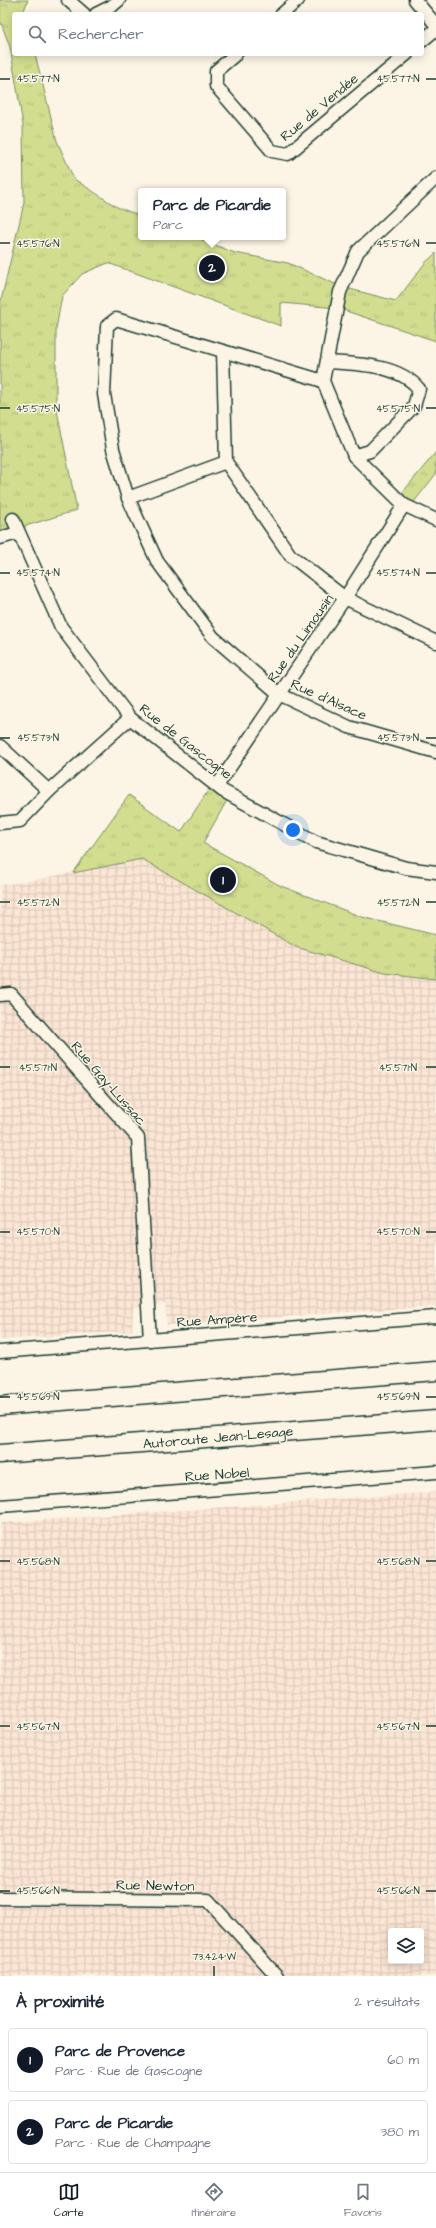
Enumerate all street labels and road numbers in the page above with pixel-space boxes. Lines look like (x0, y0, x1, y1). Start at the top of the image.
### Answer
street label: Rue de Vendée (276, 69, 363, 146)
street label: Rue du Limousin (263, 590, 339, 687)
street label: Rue d'Alsace (287, 674, 370, 726)
street label: Rue de Gascogne (135, 699, 236, 785)
street label: Rue Gay-Lussac (66, 1037, 151, 1130)
street label: Rue Ampère (176, 1307, 258, 1333)
street label: Autoroute Jean-Lesage (142, 1421, 295, 1455)
street label: Rue Nobel (184, 1463, 250, 1487)
street label: Rue Newton (116, 1875, 194, 1897)

